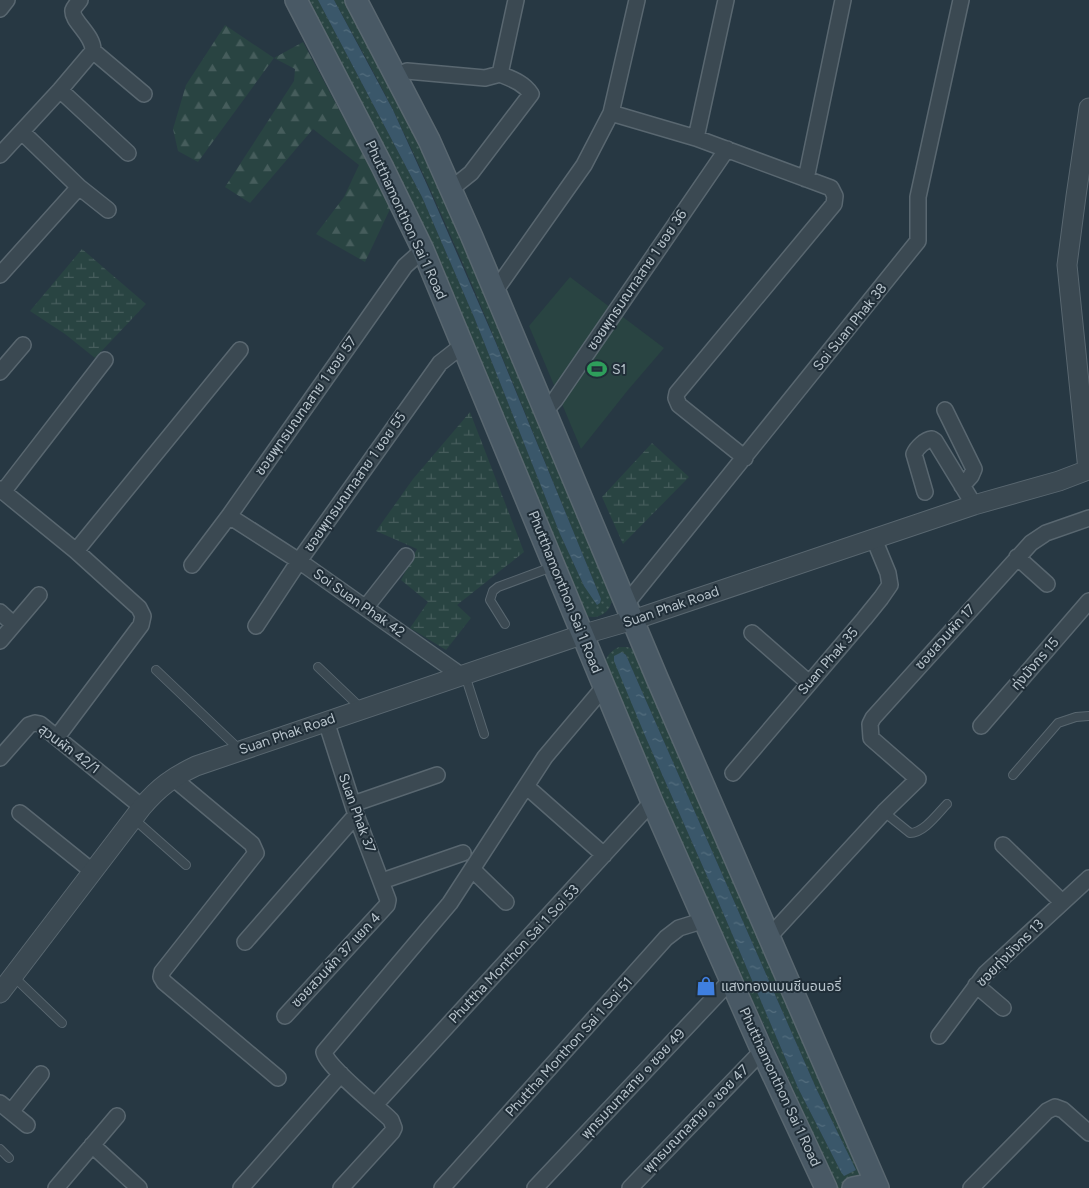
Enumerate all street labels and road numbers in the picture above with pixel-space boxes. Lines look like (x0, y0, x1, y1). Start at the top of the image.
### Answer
street label: Phutthamonthon Sai 1 Road (362, 138, 450, 302)
street label: ซอยพุทธมณฑลสาย 1 ซอย 36 (584, 206, 690, 354)
street label: Soi Suan Phak 38 (809, 280, 891, 374)
street label: ซอยพุทธมณฑลสาย 1 ซอย 57 (251, 333, 361, 479)
street label: ซอยพุทธมณฑลสาย 1 ซอย 55 (300, 409, 410, 555)
street label: Phutthamonthon Sai 1 Road (525, 508, 605, 676)
street label: Soi Suan Phak 42 (310, 565, 408, 641)
street label: Suan Phak Road (621, 583, 721, 631)
street label: ซอยสวนผัก 17 (911, 601, 979, 673)
street label: Suan Phak 35 (794, 624, 862, 698)
street label: ทุ่งมังกร 15 (1007, 634, 1063, 694)
street label: Suan Phak Road (237, 710, 337, 758)
street label: สุวนผัก 42/1 (35, 720, 103, 778)
street label: Suan Phak 37 (335, 771, 379, 855)
street label: Phuttha Monthon Sai 1 Soi 53 (445, 881, 583, 1027)
street label: ซอยสวนผัก 37 แยก 4 (288, 909, 385, 1011)
street label: ซอยทุ่งมังกร 13 (973, 916, 1047, 990)
street label: Phuttha Monthon Sai 1 Soi 51 (502, 974, 636, 1120)
street label: Phutthamonthon Sai 1 Road (736, 1005, 824, 1169)
street label: พุทธมณฑลสาย ๑ ซอย 49 (577, 1025, 689, 1143)
street label: พุทธมณฑลสาย ๑ ซอย 47 (640, 1061, 753, 1177)

